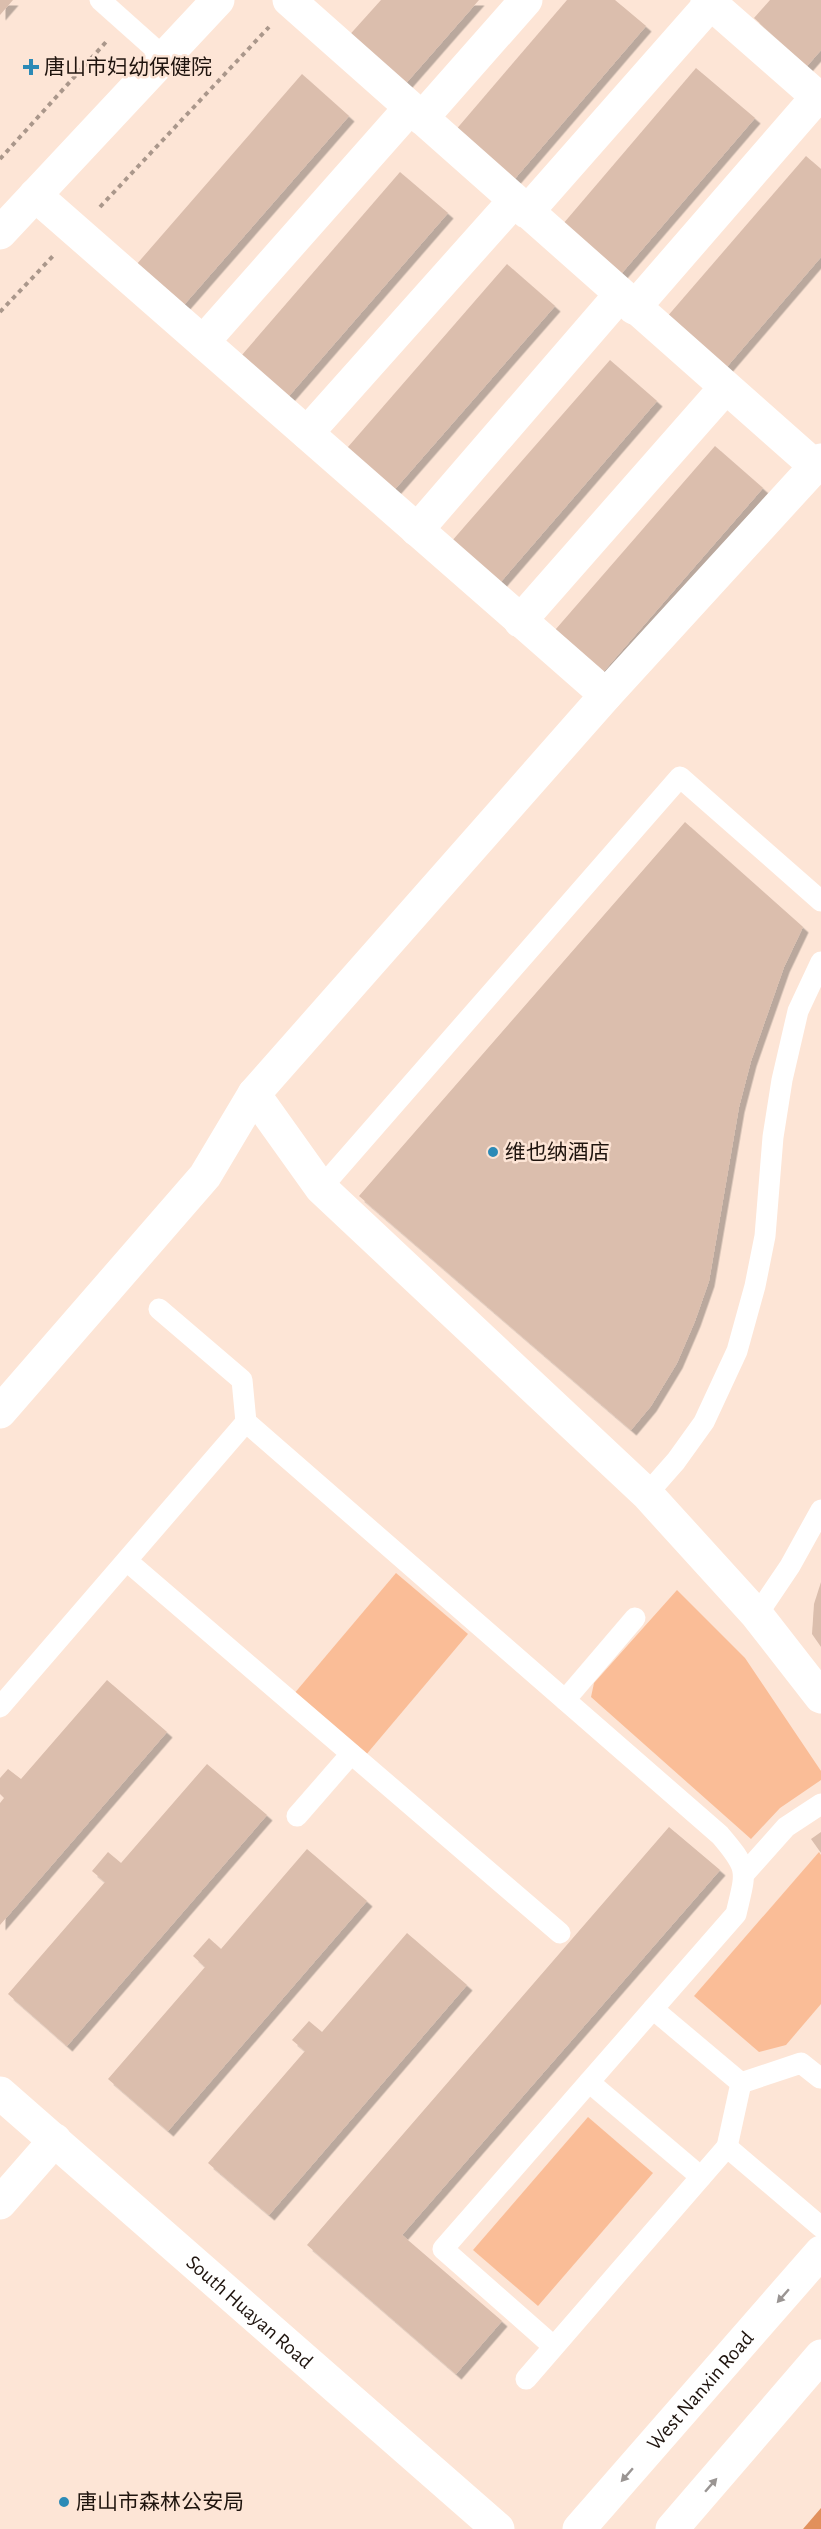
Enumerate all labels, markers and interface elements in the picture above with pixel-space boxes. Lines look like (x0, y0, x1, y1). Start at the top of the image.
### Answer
place label: 唐山市妇幼保健院 (44, 56, 212, 78)
marker: 唐山市妇幼保健院 (22, 58, 40, 76)
place label: 维也纳酒店 (505, 1141, 610, 1163)
marker: 维也纳酒店 (486, 1145, 500, 1159)
street label: South Huayan Road (182, 2251, 317, 2373)
one-way arrow (776, 2288, 789, 2304)
street label: West Nanxin Road (643, 2327, 758, 2454)
one-way arrow (621, 2467, 634, 2482)
one-way arrow (704, 2478, 717, 2493)
place label: 唐山市森林公安局 (76, 2491, 244, 2513)
marker: 唐山市森林公安局 (57, 2495, 71, 2509)

